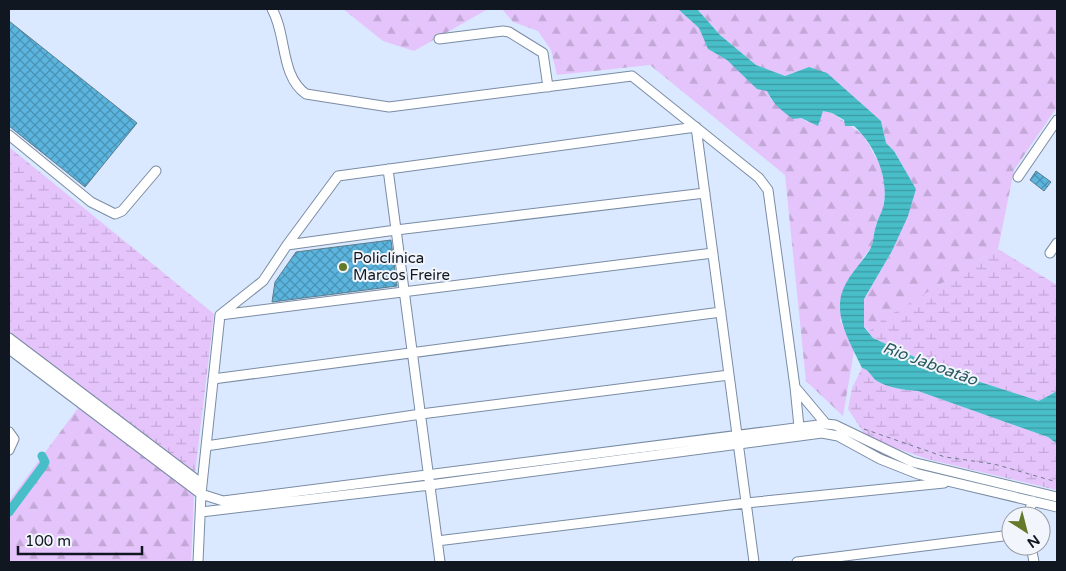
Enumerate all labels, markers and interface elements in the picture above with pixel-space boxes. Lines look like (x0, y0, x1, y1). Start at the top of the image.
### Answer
place label: Policlínica Marcos Freire (353, 249, 450, 284)
marker: Policlínica Marcos Freire (337, 261, 349, 273)
water label: Rio Jaboatão (880, 338, 981, 391)
north arrow (1001, 506, 1051, 556)
scale bar (18, 524, 141, 556)
text: N (1024, 531, 1043, 551)
text: 100 m (25, 532, 71, 550)

